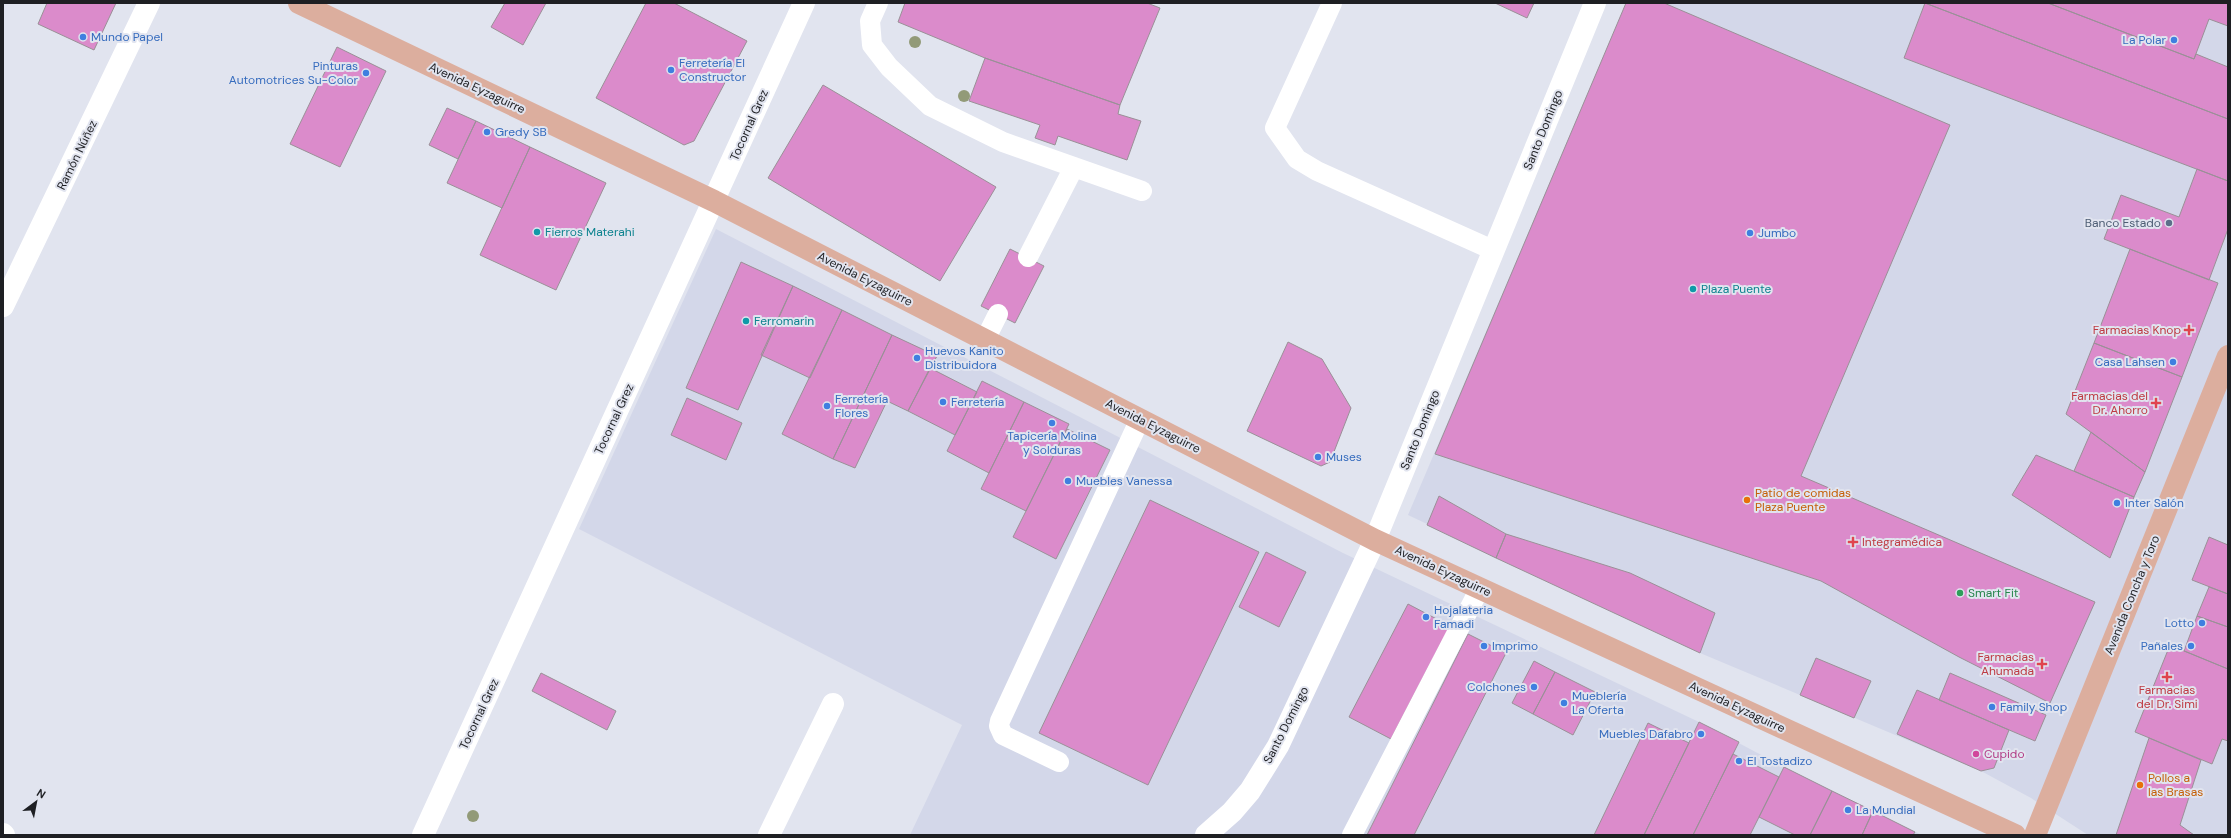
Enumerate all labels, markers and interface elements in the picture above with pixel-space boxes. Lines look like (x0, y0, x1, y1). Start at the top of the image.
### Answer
place label: Mundo Papel (91, 29, 163, 45)
marker: Mundo Papel (78, 32, 88, 42)
place label: La Polar (2123, 32, 2167, 48)
marker: La Polar (2169, 35, 2179, 45)
place label: Ferretería El Constructor (679, 55, 747, 85)
place label: Pinturas Automotrices Su-Color (229, 58, 359, 88)
street label: Avenida Eyzaguirre (426, 59, 528, 117)
marker: Ferretería El Constructor (666, 65, 676, 75)
marker: Pinturas Automotrices Su-Color (361, 68, 371, 78)
street label: Tocornal Grez (726, 87, 772, 163)
street label: Santo Domingo (1520, 88, 1566, 172)
street label: Ramón Núñez (53, 117, 101, 193)
place label: Gredy SB (495, 124, 547, 140)
marker: Gredy SB (482, 127, 492, 137)
place label: Banco Estado (2085, 215, 2161, 231)
marker: Banco Estado (2164, 218, 2174, 228)
place label: Fierros Materahi (545, 224, 635, 240)
place label: Jumbo (1758, 225, 1796, 241)
marker: Fierros Materahi (532, 227, 542, 237)
marker: Jumbo (1745, 228, 1755, 238)
street label: Avenida Eyzaguirre (815, 248, 915, 310)
place label: Plaza Puente (1701, 281, 1771, 297)
marker: Plaza Puente (1688, 284, 1698, 294)
place label: Ferromarin (754, 313, 814, 329)
marker: Ferromarin (741, 316, 751, 326)
place label: Farmacias Knop (2093, 322, 2181, 338)
marker: Farmacias Knop (2184, 325, 2194, 335)
place label: Huevos Kanito Distribuidora (925, 343, 1004, 373)
marker: Huevos Kanito Distribuidora (912, 353, 922, 363)
place label: Casa Lahsen (2095, 354, 2165, 370)
marker: Casa Lahsen (2168, 357, 2178, 367)
street label: Tocornal Grez (591, 381, 637, 457)
street label: Santo Domingo (1397, 388, 1443, 472)
place label: Farmacias del Dr. Ahorro (2071, 388, 2148, 418)
place label: Ferretería Flores (835, 391, 888, 421)
place label: Ferretería (951, 394, 1004, 410)
street label: Avenida Eyzaguirre (1103, 395, 1203, 457)
marker: Ferretería (938, 397, 948, 407)
marker: Farmacias del Dr. Ahorro (2151, 398, 2161, 408)
marker: Ferretería Flores (822, 401, 832, 411)
marker: Tapicería Molina y Solduras (1047, 418, 1057, 428)
place label: Tapicería Molina y Solduras (1007, 428, 1097, 458)
place label: Muses (1326, 449, 1362, 465)
marker: Muses (1313, 452, 1323, 462)
place label: Muebles Vanessa (1076, 473, 1172, 489)
marker: Muebles Vanessa (1063, 476, 1073, 486)
place label: Patio de comidas Plaza Puente (1755, 485, 1851, 515)
marker: Patio de comidas Plaza Puente (1742, 495, 1752, 505)
place label: Inter Salón (2125, 495, 2184, 511)
marker: Inter Salón (2112, 498, 2122, 508)
street label: Avenida Concha y Toro (2101, 533, 2163, 657)
place label: Integramédica (1862, 534, 1942, 550)
marker: Integramédica (1847, 536, 1859, 548)
street label: Avenida Eyzaguirre (1392, 542, 1494, 600)
place label: Smart Fit (1968, 585, 2019, 601)
marker: Smart Fit (1955, 588, 1965, 598)
place label: Hojalateria Famadi (1434, 602, 1493, 632)
marker: Hojalateria Famadi (1421, 612, 1431, 622)
place label: Lotto (2165, 615, 2194, 631)
marker: Lotto (2197, 618, 2207, 628)
place label: Imprimo (1492, 638, 1538, 654)
place label: Pañales (2141, 638, 2183, 654)
marker: Imprimo (1479, 641, 1489, 651)
marker: Pañales (2186, 641, 2196, 651)
place label: Farmacias Ahumada (1978, 649, 2034, 679)
marker: Farmacias Ahumada (2037, 659, 2047, 669)
marker: Farmacias del Dr. Simi (2162, 672, 2172, 682)
street label: Tocornal Grez (456, 676, 502, 752)
street label: Avenida Eyzaguirre (1686, 678, 1788, 736)
place label: Colchones (1467, 679, 1526, 695)
marker: Colchones (1529, 682, 1539, 692)
place label: Farmacias del Dr. Simi (2136, 682, 2198, 712)
street label: Santo Domingo (1260, 684, 1312, 766)
place label: Mueblería La Oferta (1572, 688, 1626, 718)
marker: Mueblería La Oferta (1559, 698, 1569, 708)
place label: Family Shop (2000, 699, 2067, 715)
marker: Family Shop (1987, 702, 1997, 712)
place label: Muebles Dafabro (1599, 726, 1693, 742)
marker: Muebles Dafabro (1696, 729, 1706, 739)
place label: Cupido (1984, 746, 2025, 762)
marker: Cupido (1971, 749, 1981, 759)
place label: El Tostadizo (1747, 753, 1812, 769)
marker: El Tostadizo (1734, 756, 1744, 766)
place label: Pollos a las Brasas (2148, 770, 2203, 800)
marker: Pollos a las Brasas (2135, 780, 2145, 790)
north arrow (16, 782, 56, 822)
text: N (34, 785, 48, 802)
place label: La Mundial (1856, 802, 1916, 818)
marker: La Mundial (1843, 805, 1853, 815)

